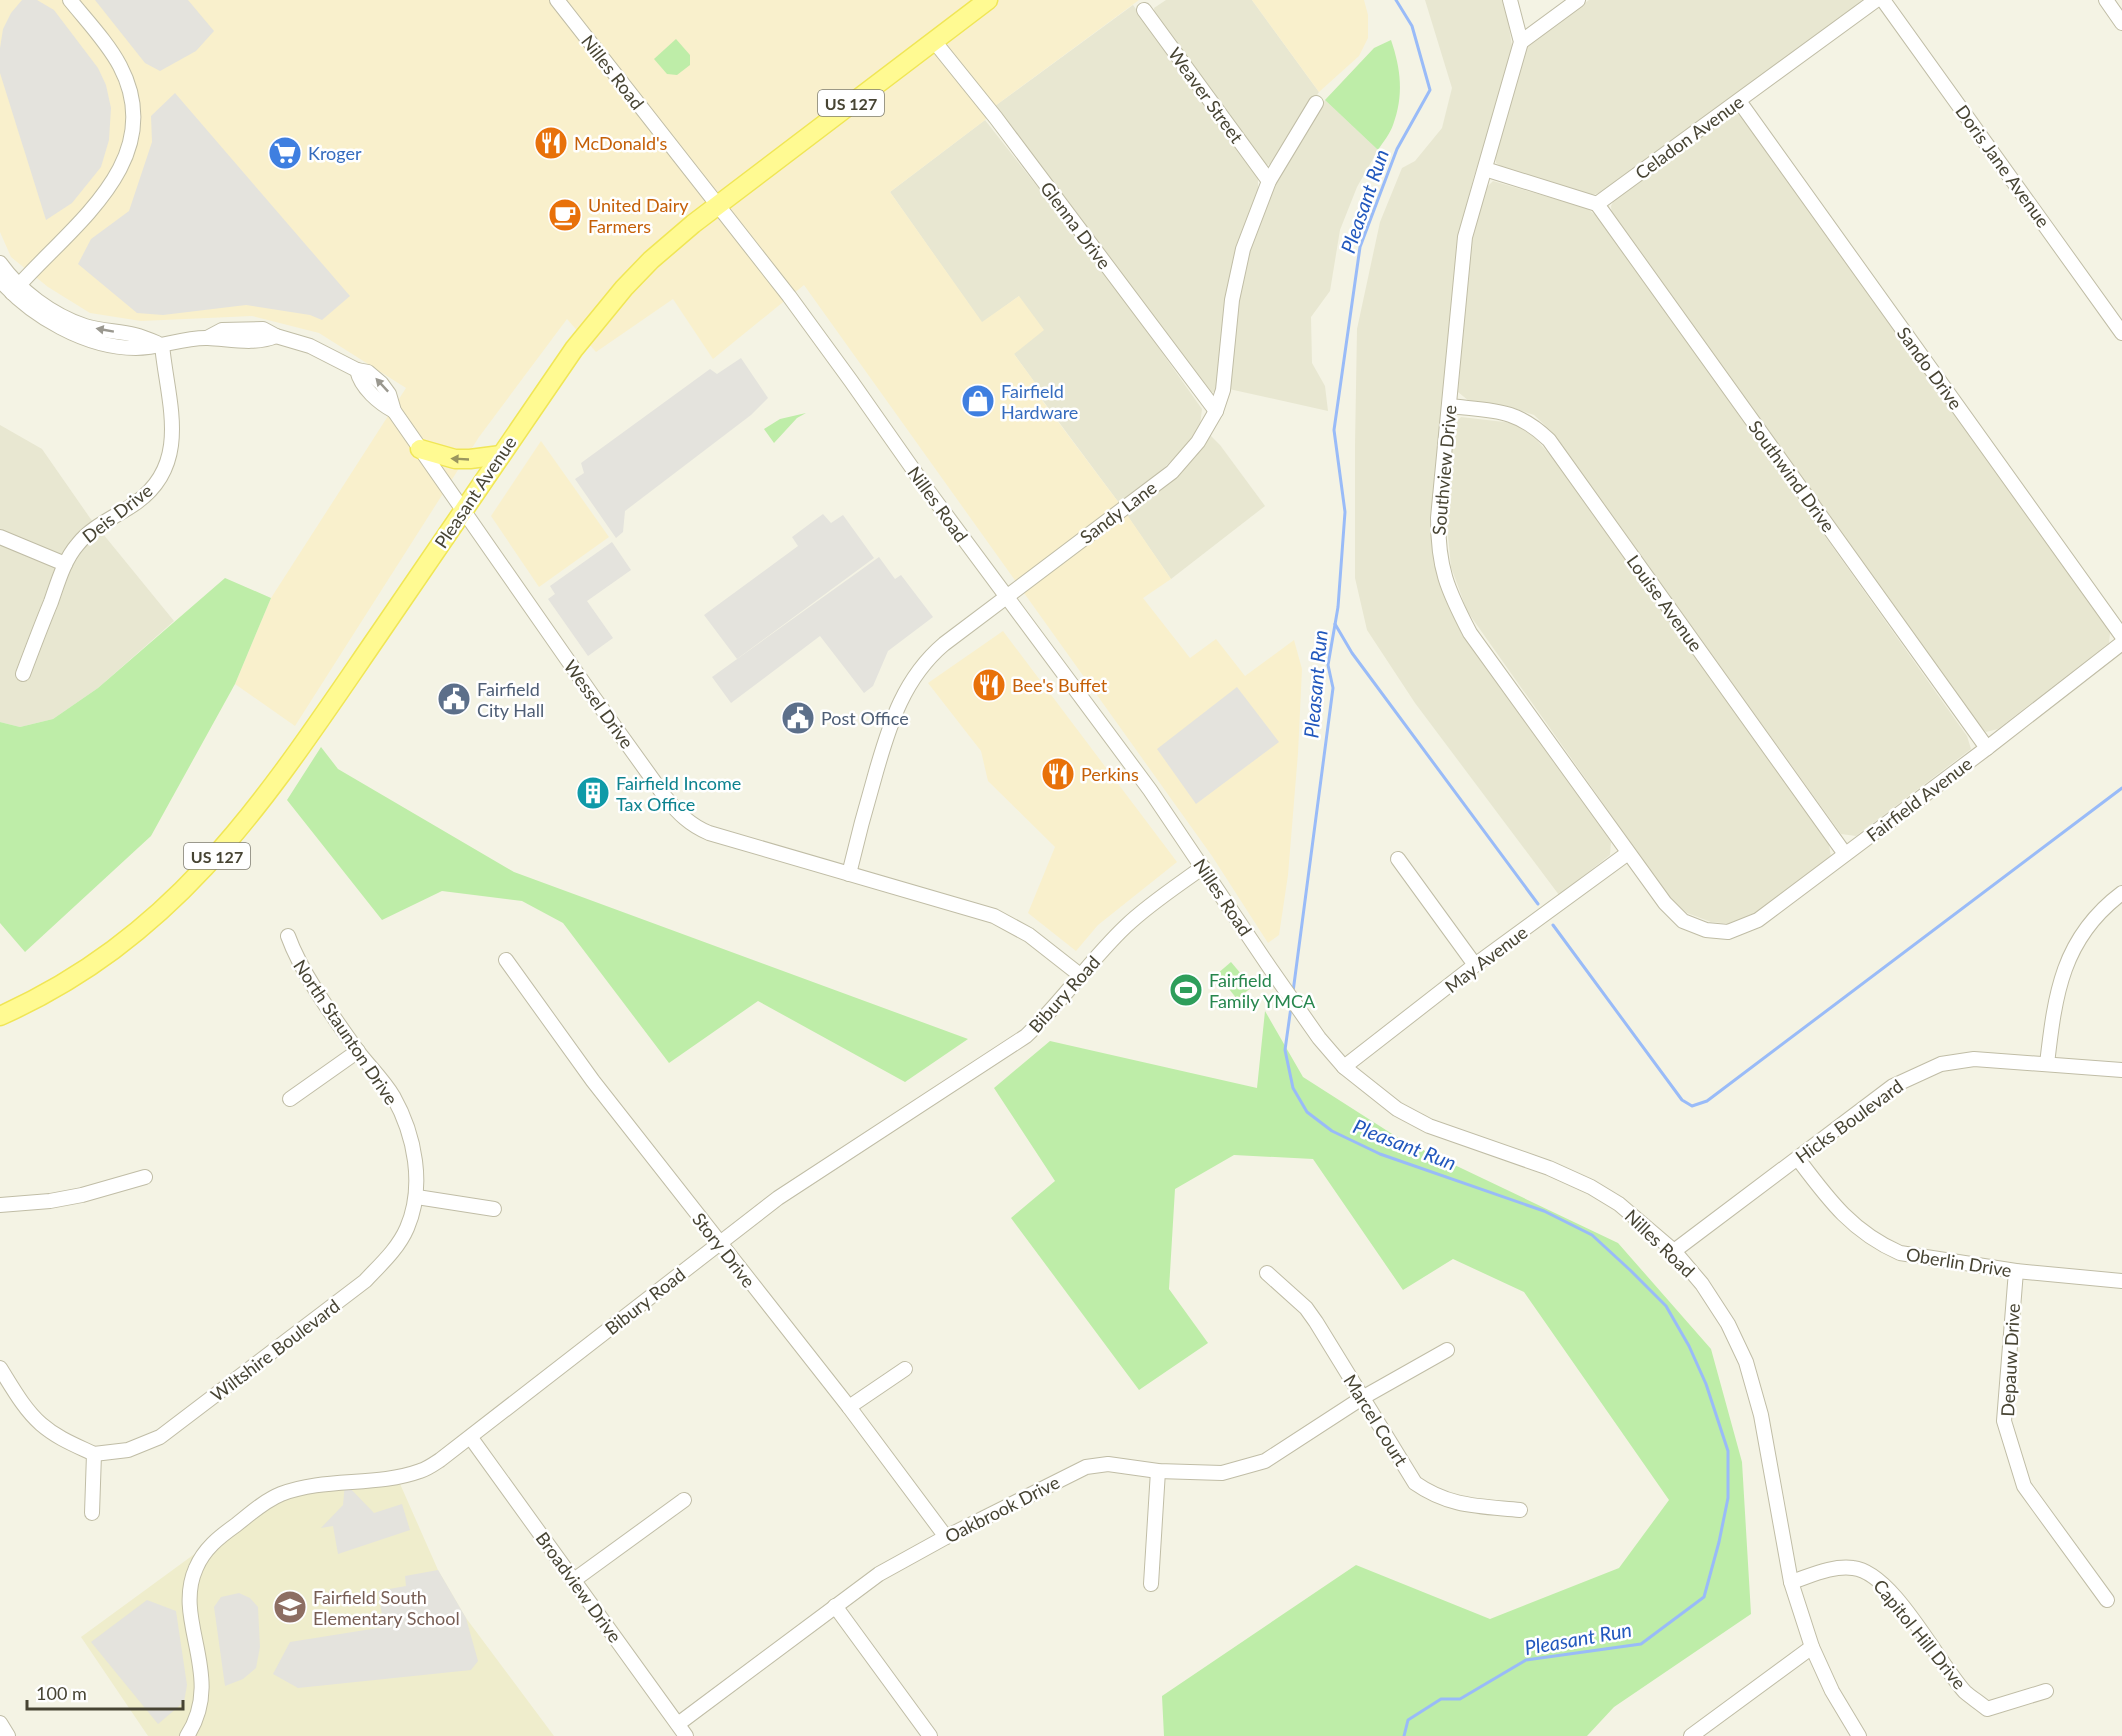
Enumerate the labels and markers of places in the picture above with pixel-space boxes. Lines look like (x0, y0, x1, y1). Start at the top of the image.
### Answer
restaurant icon: McDonald's (533, 125, 569, 161)
place label: McDonald's (574, 132, 668, 154)
supermarket icon: Kroger (267, 135, 303, 171)
place label: Kroger (308, 142, 362, 164)
place label: United Dairy Farmers (588, 194, 689, 237)
cafe icon: United Dairy Farmers (547, 197, 583, 233)
place label: Fairfield Hardware (1001, 380, 1078, 423)
shop icon: Fairfield Hardware (960, 383, 996, 419)
restaurant icon: Bee's Buffet (971, 667, 1007, 703)
place label: Bee's Buffet (1012, 674, 1108, 696)
place label: Fairfield City Hall (477, 678, 544, 721)
public building icon: Fairfield City Hall (436, 681, 472, 717)
public building icon: Post Office (780, 700, 816, 736)
place label: Post Office (821, 707, 909, 729)
restaurant icon: Perkins (1040, 756, 1076, 792)
place label: Perkins (1081, 763, 1139, 785)
place label: Fairfield Income Tax Office (616, 772, 741, 815)
building icon: Fairfield Income Tax Office (575, 775, 611, 811)
place label: Fairfield Family YMCA (1209, 969, 1316, 1012)
sports icon: Fairfield Family YMCA (1168, 972, 1204, 1008)
place label: Fairfield South Elementary School (313, 1586, 460, 1629)
school or university icon: Fairfield South Elementary School (272, 1589, 308, 1625)

